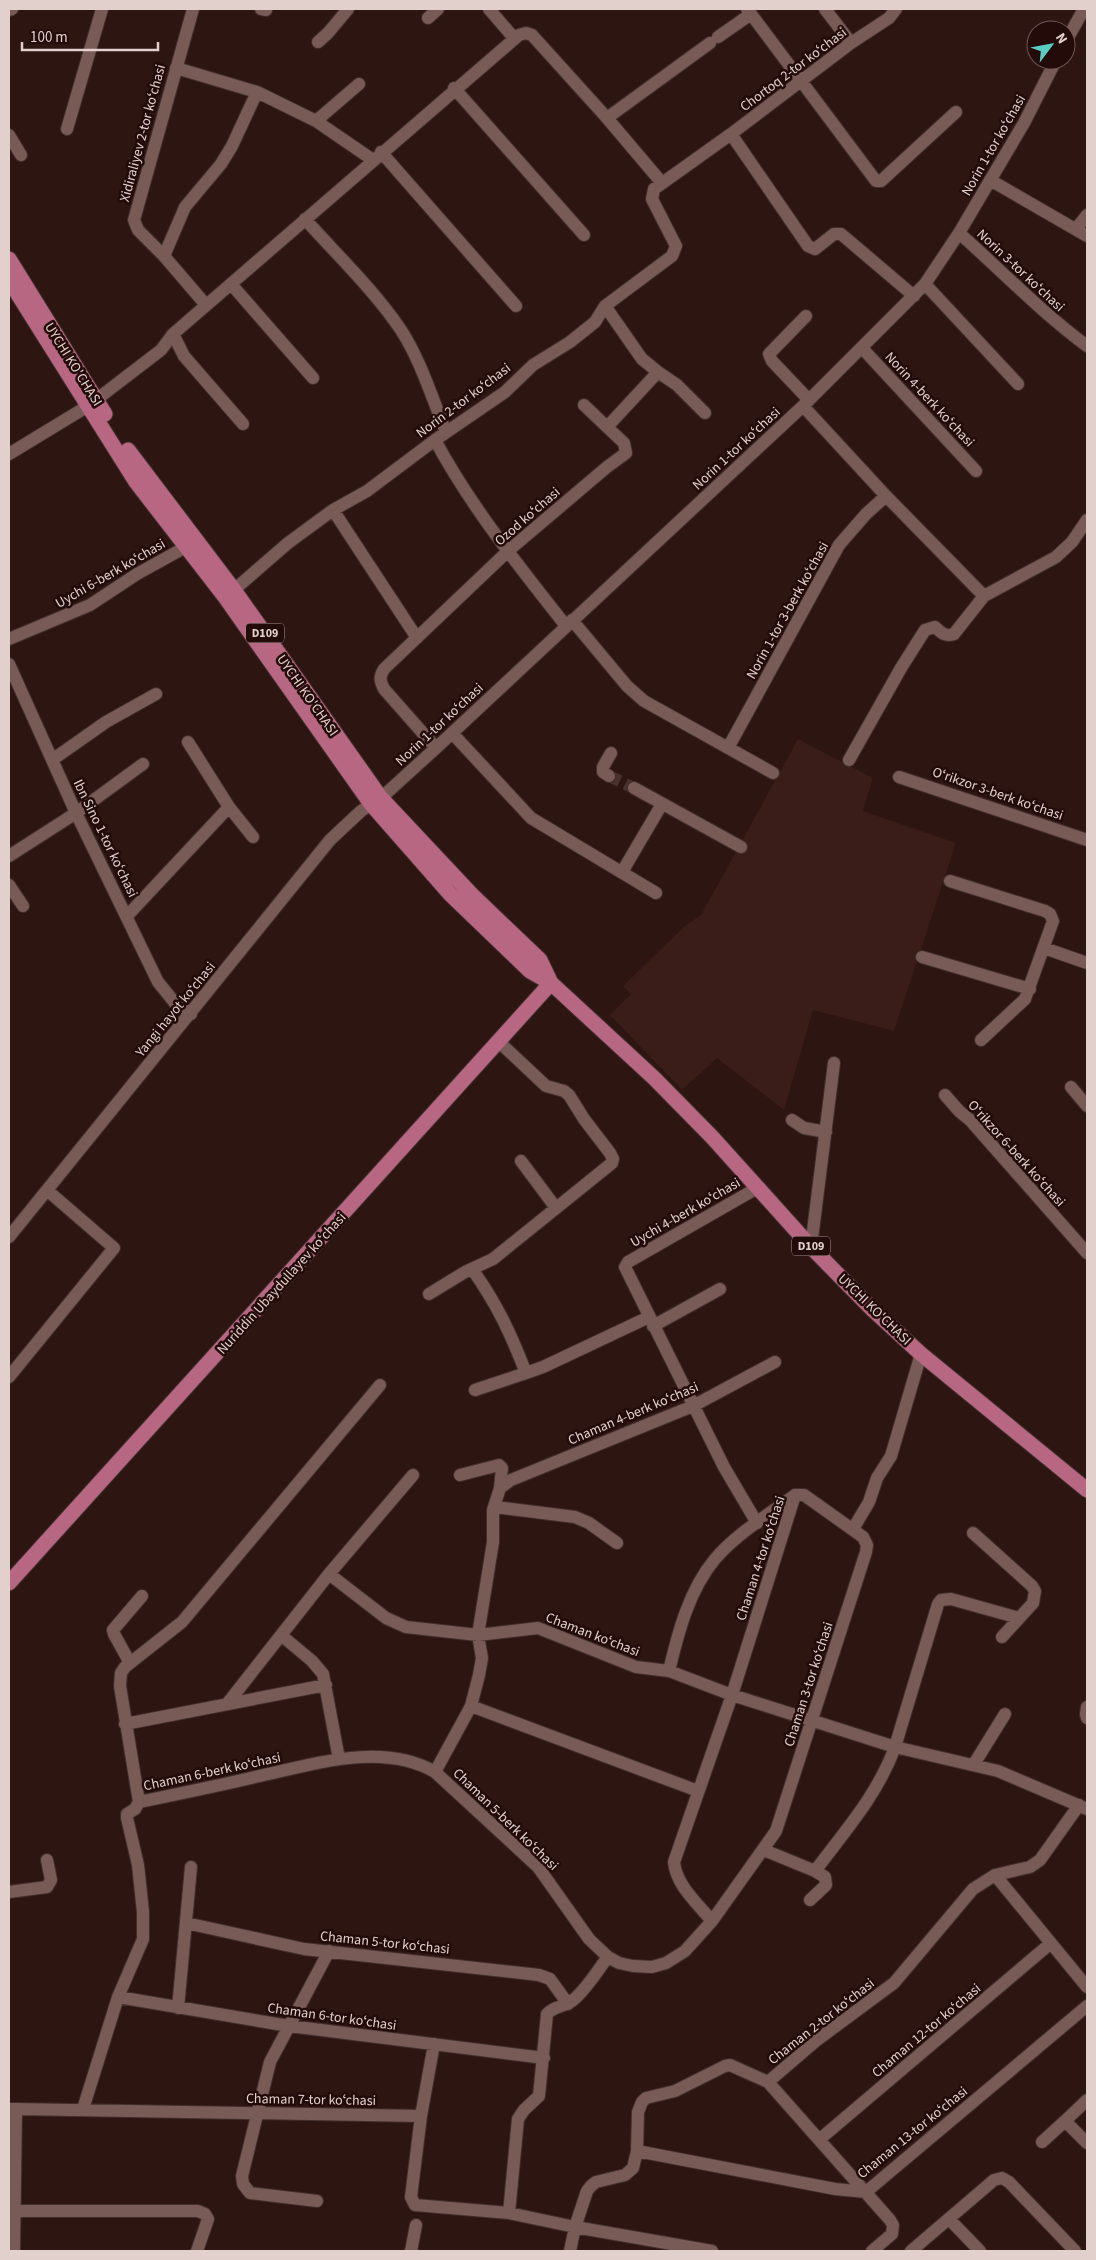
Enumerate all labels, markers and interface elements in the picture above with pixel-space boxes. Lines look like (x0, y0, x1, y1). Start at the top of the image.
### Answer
scale bar (22, 20, 159, 52)
north arrow (1026, 20, 1076, 70)
street label: Chortoq 2-tor koʻchasi (736, 23, 851, 117)
text: 100 m (30, 27, 68, 48)
text: N (1050, 29, 1072, 48)
street label: Xidiraliyev 2-tor koʻchasi (115, 62, 171, 204)
street label: Norin 1-tor koʻchasi (957, 91, 1031, 200)
street label: Norin 3-tor koʻchasi (972, 225, 1069, 317)
street label: UYCHI KO'CHASI (39, 319, 107, 410)
street label: Norin 4-berk koʻchasi (880, 348, 979, 452)
street label: Norin 2-tor koʻchasi (412, 359, 515, 443)
street label: Norin 1-tor koʻchasi (688, 403, 785, 495)
street label: Ozod koʻchasi (491, 483, 565, 551)
street label: Uychi 6-berk koʻchasi (52, 534, 169, 614)
street label: Norin 1-tor 3-berk koʻchasi (742, 538, 834, 683)
road number: D109 (246, 624, 284, 642)
street label: UYCHI KO'CHASI (272, 651, 343, 740)
street label: Norin 1-tor koʻchasi (391, 679, 488, 771)
street label: Oʻrikzor 3-berk koʻchasi (930, 762, 1066, 826)
street label: Ibn Sino 1-tor koʻchasi (68, 776, 142, 901)
street label: Yangi hayot koʻchasi (130, 958, 220, 1062)
street label: Oʻrikzor 6-berk koʻchasi (963, 1096, 1070, 1211)
street label: Uychi 4-berk koʻchasi (627, 1173, 744, 1253)
street label: Nuriddin Ubaydullayev koʻchasi (213, 1208, 351, 1359)
road number: D109 (792, 1236, 830, 1256)
street label: UYCHI KO'CHASI (833, 1269, 916, 1350)
street label: Chaman 4-berk koʻchasi (565, 1377, 702, 1450)
street label: Chaman 4-tor koʻchasi (731, 1493, 791, 1623)
street label: Chaman koʻchasi (543, 1608, 643, 1662)
street label: Chaman 3-tor koʻchasi (779, 1619, 839, 1749)
street label: Chaman 6-berk koʻchasi (142, 1748, 283, 1796)
street label: Chaman 5-berk koʻchasi (448, 1764, 563, 1876)
street label: Chaman 5-tor koʻchasi (319, 1926, 451, 1960)
street label: Chaman 2-tor koʻchasi (764, 1974, 879, 2070)
street label: Chaman 12-tor koʻchasi (868, 1979, 986, 2082)
street label: Chaman 6-tor koʻchasi (266, 1998, 398, 2036)
street label: Chaman 13-tor koʻchasi (853, 2082, 972, 2184)
street label: Chaman 7-tor koʻchasi (246, 2089, 376, 2111)

